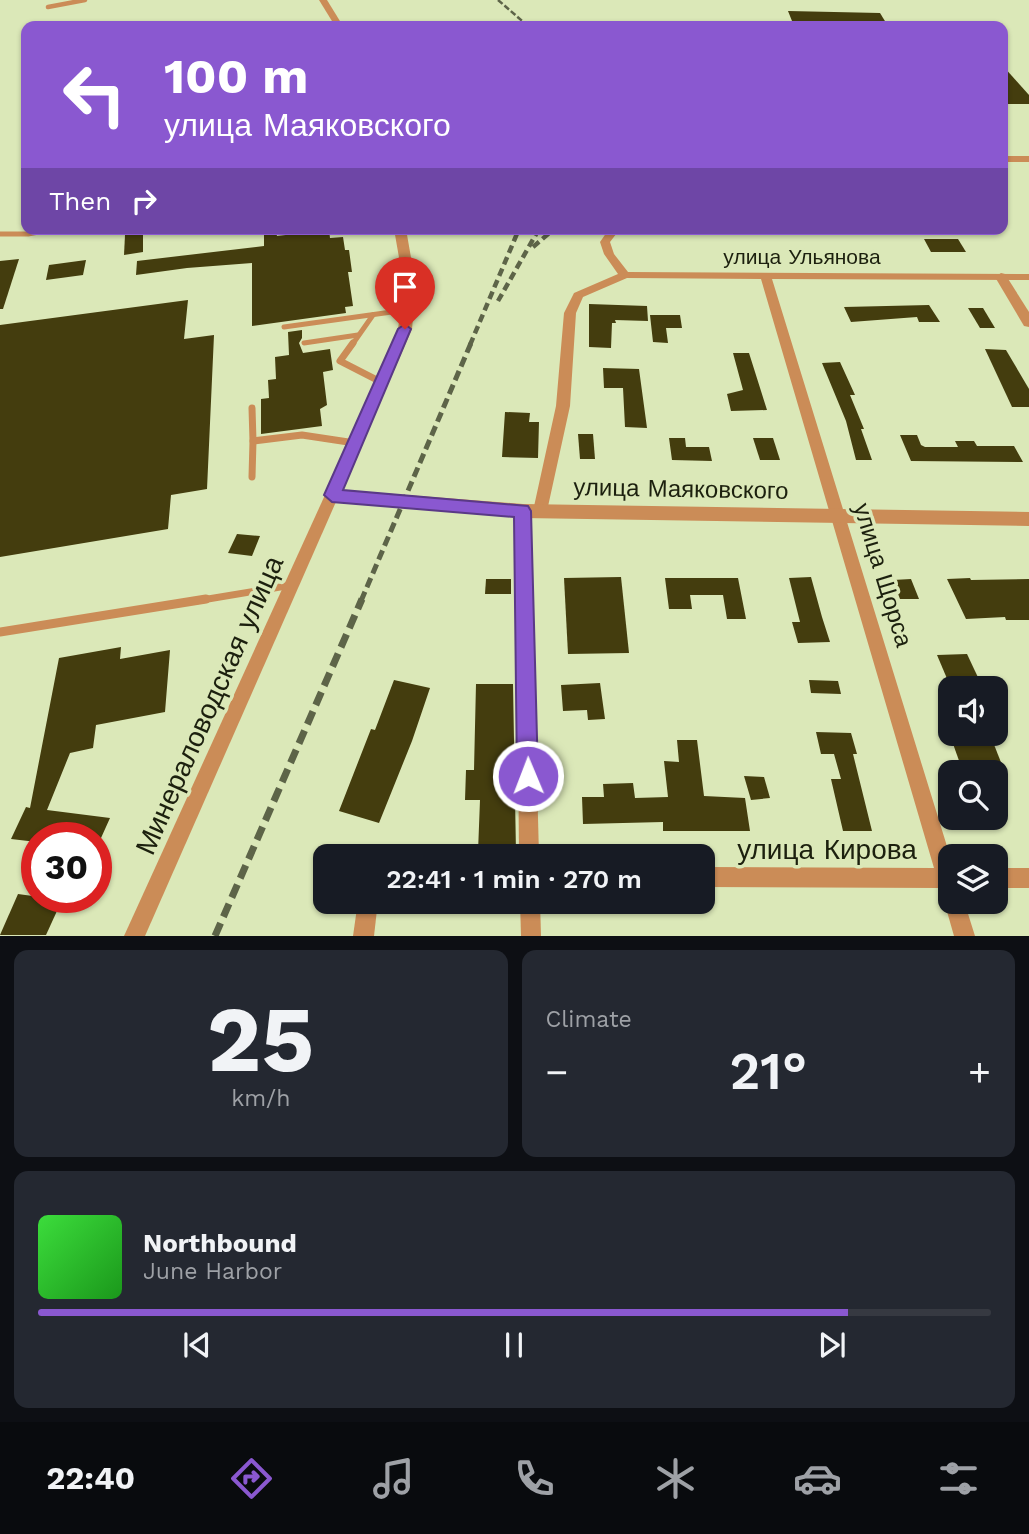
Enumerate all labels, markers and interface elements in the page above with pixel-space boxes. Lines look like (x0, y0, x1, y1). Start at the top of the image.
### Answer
text: 100 m (164, 47, 308, 105)
icon: left (49, 49, 140, 140)
text: улица Маяковского (164, 106, 451, 144)
icon: right (125, 182, 163, 220)
text: Then (49, 186, 111, 216)
street label: улица Ульянова (723, 244, 881, 269)
pin (375, 257, 435, 329)
icon: arrive (386, 268, 424, 306)
street label: улица Маяковского (573, 473, 789, 505)
street label: улица Щорса (848, 500, 918, 651)
street label: Минераловодская улица (129, 550, 290, 860)
map controls (938, 676, 1008, 914)
button: sound (938, 676, 1008, 746)
position arrow (491, 739, 565, 813)
button: search (938, 760, 1008, 830)
speed limit sign: 30 (21, 822, 112, 913)
street label: улица Кирова (737, 833, 917, 866)
button: layers (938, 844, 1008, 914)
text: 22:41 · 1 min · 270 m (386, 864, 642, 894)
text: 25 (207, 986, 314, 1093)
text: Climate (546, 1006, 632, 1033)
text: 21° (730, 1041, 807, 1102)
text: − (546, 1050, 568, 1094)
text: + (968, 1050, 991, 1094)
text: km/h (231, 1085, 290, 1112)
text: Northbound (143, 1228, 297, 1258)
text: June Harbor (143, 1258, 282, 1285)
icon: previous (178, 1326, 216, 1364)
icon: pause (495, 1326, 533, 1364)
icon: next (813, 1326, 851, 1364)
icon: directions (227, 1454, 276, 1503)
icon: music (369, 1454, 418, 1503)
icon: phone (510, 1454, 559, 1503)
icon: climate (651, 1454, 700, 1503)
icon: car (793, 1454, 842, 1503)
icon: filters (934, 1454, 983, 1503)
text: 22:40 (46, 1459, 135, 1497)

